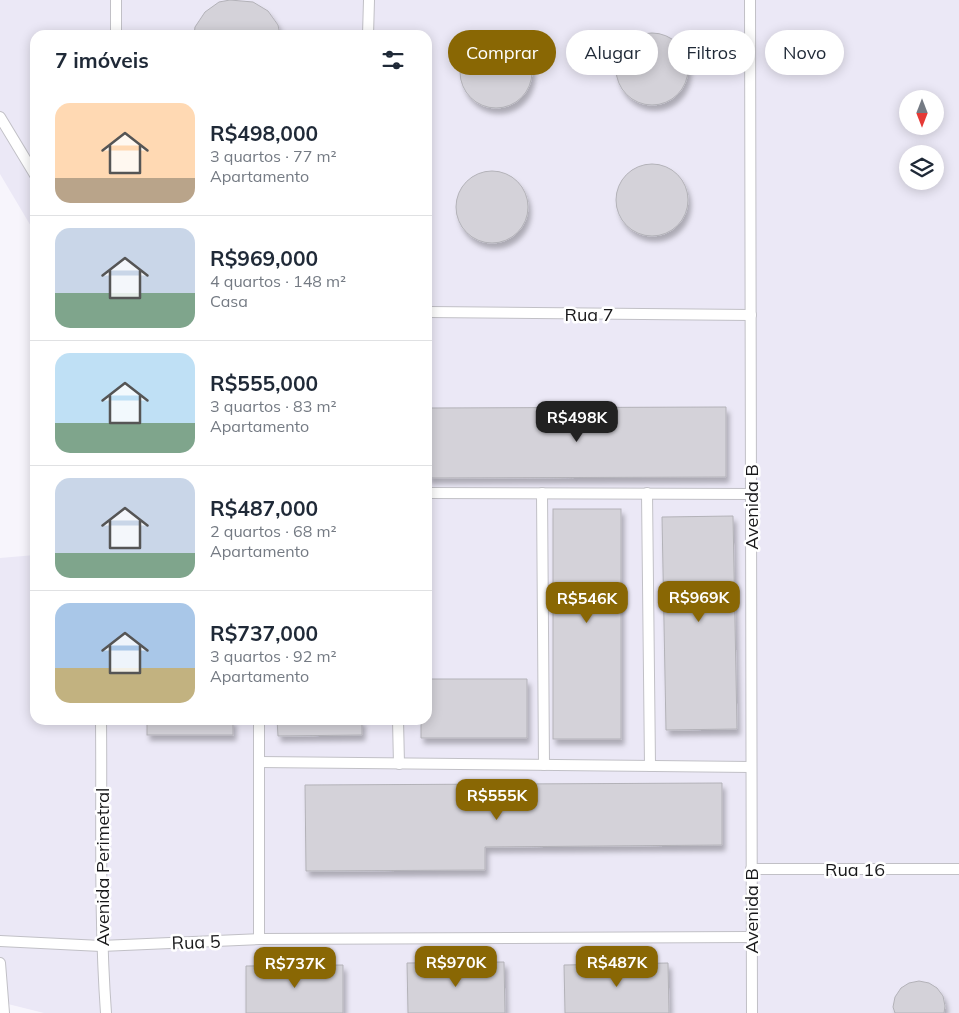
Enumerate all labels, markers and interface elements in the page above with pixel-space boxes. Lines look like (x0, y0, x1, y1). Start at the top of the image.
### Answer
chip: Comprar (448, 30, 556, 75)
chip: Alugar (566, 30, 658, 75)
chip: Filtros (668, 30, 755, 75)
chip: Novo (765, 30, 844, 75)
icon: filters (379, 46, 407, 74)
text: 7 imóveis (55, 47, 149, 73)
north arrow (899, 90, 944, 135)
map controls (899, 90, 944, 190)
text: R$498,000 (210, 120, 318, 146)
icon: home (95, 123, 155, 183)
button: layers (899, 145, 944, 190)
text: 3 quartos · 77 m² (210, 146, 337, 166)
text: Apartamento (210, 166, 309, 186)
text: R$969,000 (210, 245, 318, 271)
icon: home (95, 248, 155, 308)
text: 4 quartos · 148 m² (210, 271, 346, 291)
text: Casa (210, 291, 248, 311)
street label: Rua 7 (564, 303, 614, 326)
text: R$555,000 (210, 370, 318, 396)
icon: home (95, 373, 155, 433)
text: 3 quartos · 83 m² (210, 396, 337, 416)
pin: R$498K (536, 400, 618, 443)
text: R$498K (547, 407, 607, 427)
text: Apartamento (210, 416, 309, 436)
street label: Avenida B (740, 464, 763, 550)
text: R$487,000 (210, 495, 318, 521)
icon: home (95, 498, 155, 558)
text: 2 quartos · 68 m² (210, 521, 337, 541)
text: Apartamento (210, 541, 309, 561)
pin: R$969K (658, 580, 740, 623)
pin: R$546K (546, 582, 628, 624)
text: R$969K (669, 587, 729, 607)
text: R$546K (557, 588, 617, 608)
text: R$737,000 (210, 620, 318, 646)
icon: home (95, 623, 155, 683)
text: 3 quartos · 92 m² (210, 646, 337, 666)
text: Apartamento (210, 666, 309, 686)
pin: R$555K (456, 778, 538, 821)
text: R$555K (467, 785, 527, 805)
street label: Avenida Perimetral (91, 788, 114, 946)
street label: Rua 16 (825, 858, 885, 881)
street label: Avenida B (740, 868, 763, 954)
street label: Rua 5 (171, 930, 221, 954)
pin: R$737K (254, 946, 336, 989)
pin: R$970K (415, 946, 497, 988)
pin: R$487K (576, 946, 658, 988)
text: R$970K (426, 952, 486, 972)
text: R$487K (587, 952, 647, 972)
text: R$737K (265, 953, 325, 973)

